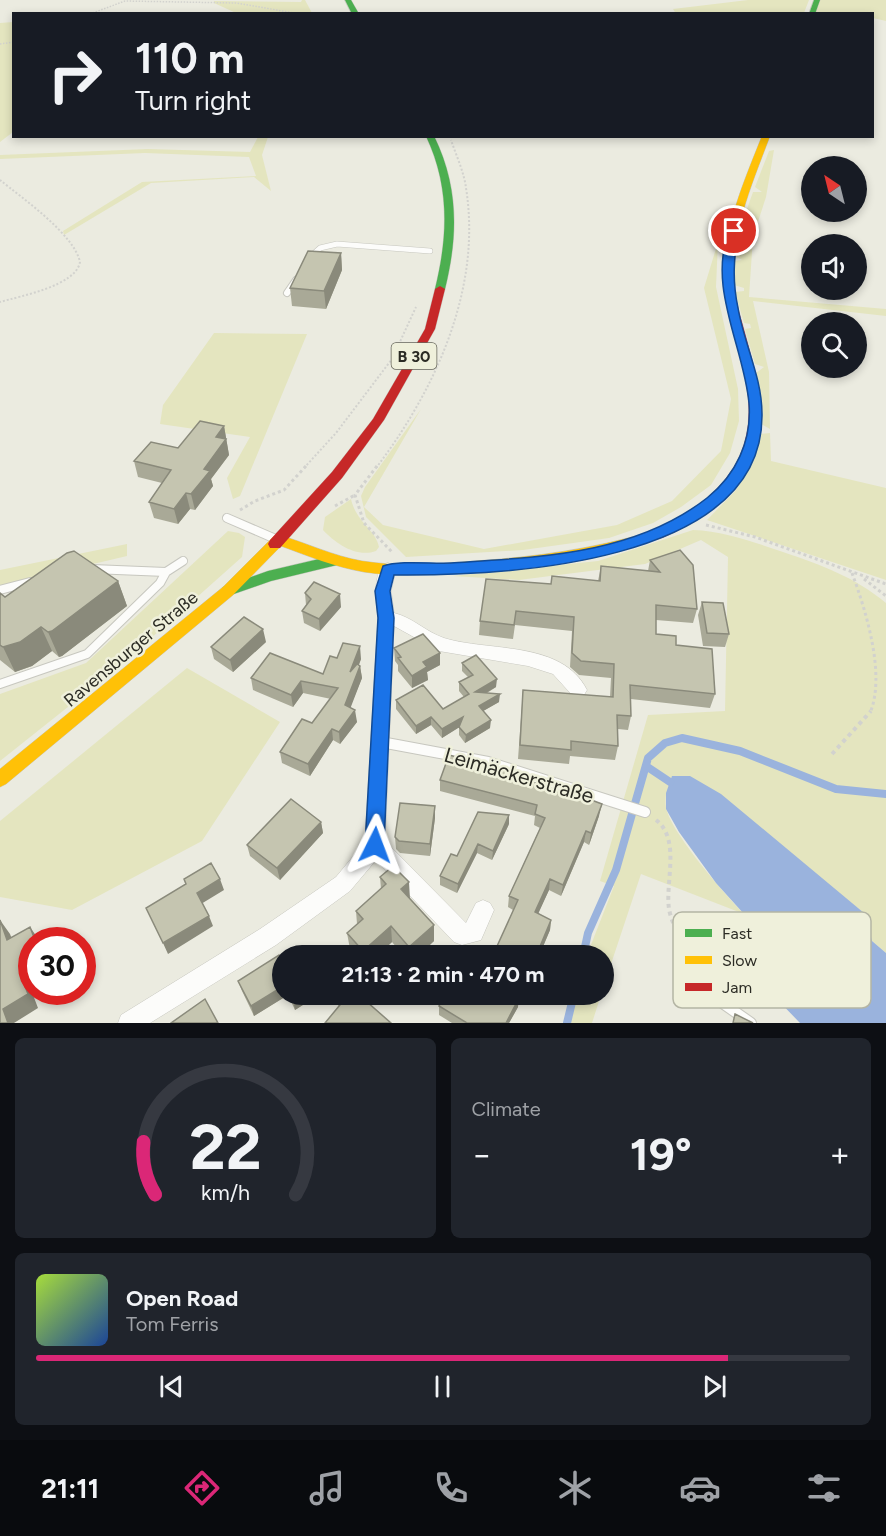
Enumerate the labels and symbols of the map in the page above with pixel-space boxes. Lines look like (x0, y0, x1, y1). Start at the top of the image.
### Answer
north arrow (801, 156, 867, 222)
pin (708, 205, 759, 256)
road number: B 30 (392, 343, 436, 369)
street label: Ravensburger Straße (59, 586, 203, 712)
street label: Leimäckerstraße (441, 742, 597, 808)
position arrow (343, 813, 407, 877)
legend (673, 912, 871, 1008)
text: Fast (722, 924, 752, 943)
speed limit sign: 30 (18, 927, 96, 1005)
text: Slow (722, 951, 757, 970)
text: Jam (722, 978, 752, 997)

